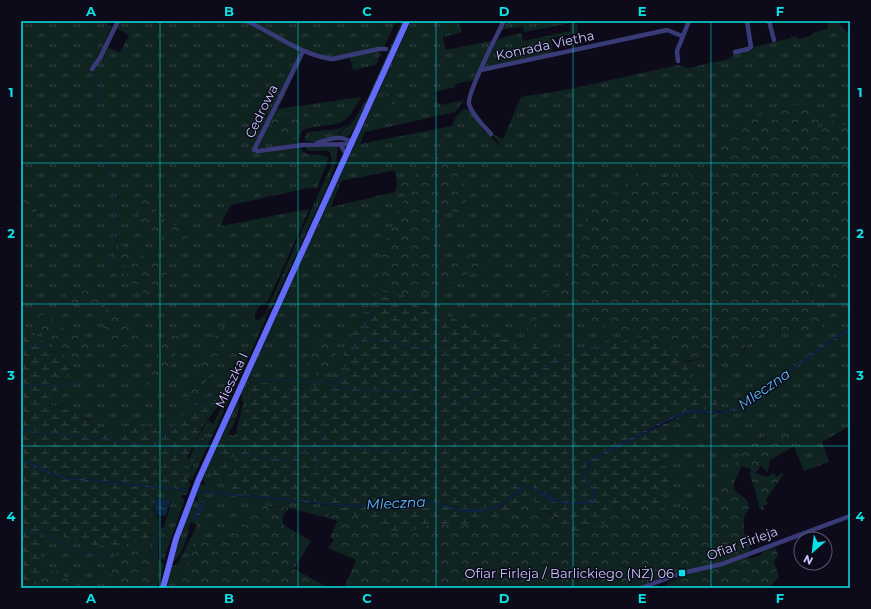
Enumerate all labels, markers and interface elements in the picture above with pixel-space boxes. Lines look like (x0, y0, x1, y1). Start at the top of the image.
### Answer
text: A (85, 3, 97, 19)
text: B (224, 3, 234, 19)
text: C (362, 3, 372, 19)
text: D (499, 3, 510, 19)
text: E (638, 3, 647, 19)
text: F (776, 3, 784, 19)
street label: Konrada Vietha (494, 27, 596, 63)
street label: Cedrowa (241, 82, 281, 140)
text: 1 (8, 84, 14, 100)
text: 1 (857, 84, 863, 100)
text: 2 (7, 225, 15, 241)
text: 2 (856, 225, 864, 241)
street label: Mieszka I (211, 350, 251, 410)
water label: Mleczna (734, 365, 794, 413)
text: 3 (6, 367, 15, 383)
text: 3 (855, 367, 864, 383)
water label: Mleczna (366, 492, 426, 514)
text: 4 (7, 508, 16, 524)
text: 4 (856, 508, 865, 524)
street label: Ofiar Firleja (704, 523, 780, 563)
north arrow (793, 531, 833, 571)
text: N (801, 552, 816, 568)
place label: Ofiar Firleja / Barlickiego (NŻ) 06 (464, 565, 674, 581)
marker: Ofiar Firleja / Barlickiego (NŻ) 06 (677, 568, 687, 578)
text: A (85, 590, 97, 606)
text: B (224, 590, 234, 606)
text: C (362, 590, 372, 606)
text: D (499, 590, 510, 606)
text: E (638, 590, 647, 606)
text: F (776, 590, 784, 606)

